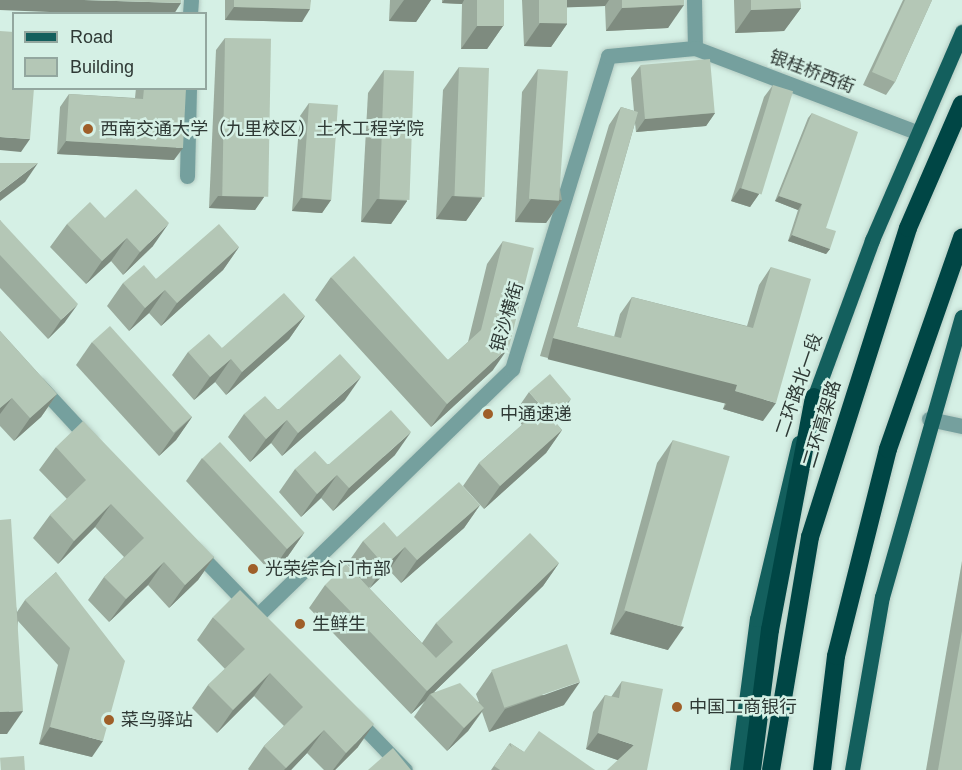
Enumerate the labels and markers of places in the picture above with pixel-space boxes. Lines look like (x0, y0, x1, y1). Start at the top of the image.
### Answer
place label: 西南交通大学（九里校区）土木工程学院 (100, 118, 424, 140)
marker: 西南交通大学（九里校区）土木工程学院 (81, 122, 95, 136)
place label: 中通速递 (500, 403, 572, 425)
marker: 中通速递 (481, 407, 495, 421)
place label: 光荣综合门市部 (265, 558, 391, 580)
marker: 光荣综合门市部 (246, 562, 260, 576)
place label: 生鲜生 (312, 613, 366, 635)
marker: 生鲜生 (293, 617, 307, 631)
place label: 中国工商银行 (689, 696, 797, 718)
marker: 中国工商银行 (670, 700, 684, 714)
place label: 菜鸟驿站 (121, 709, 193, 731)
marker: 菜鸟驿站 (102, 713, 116, 727)

